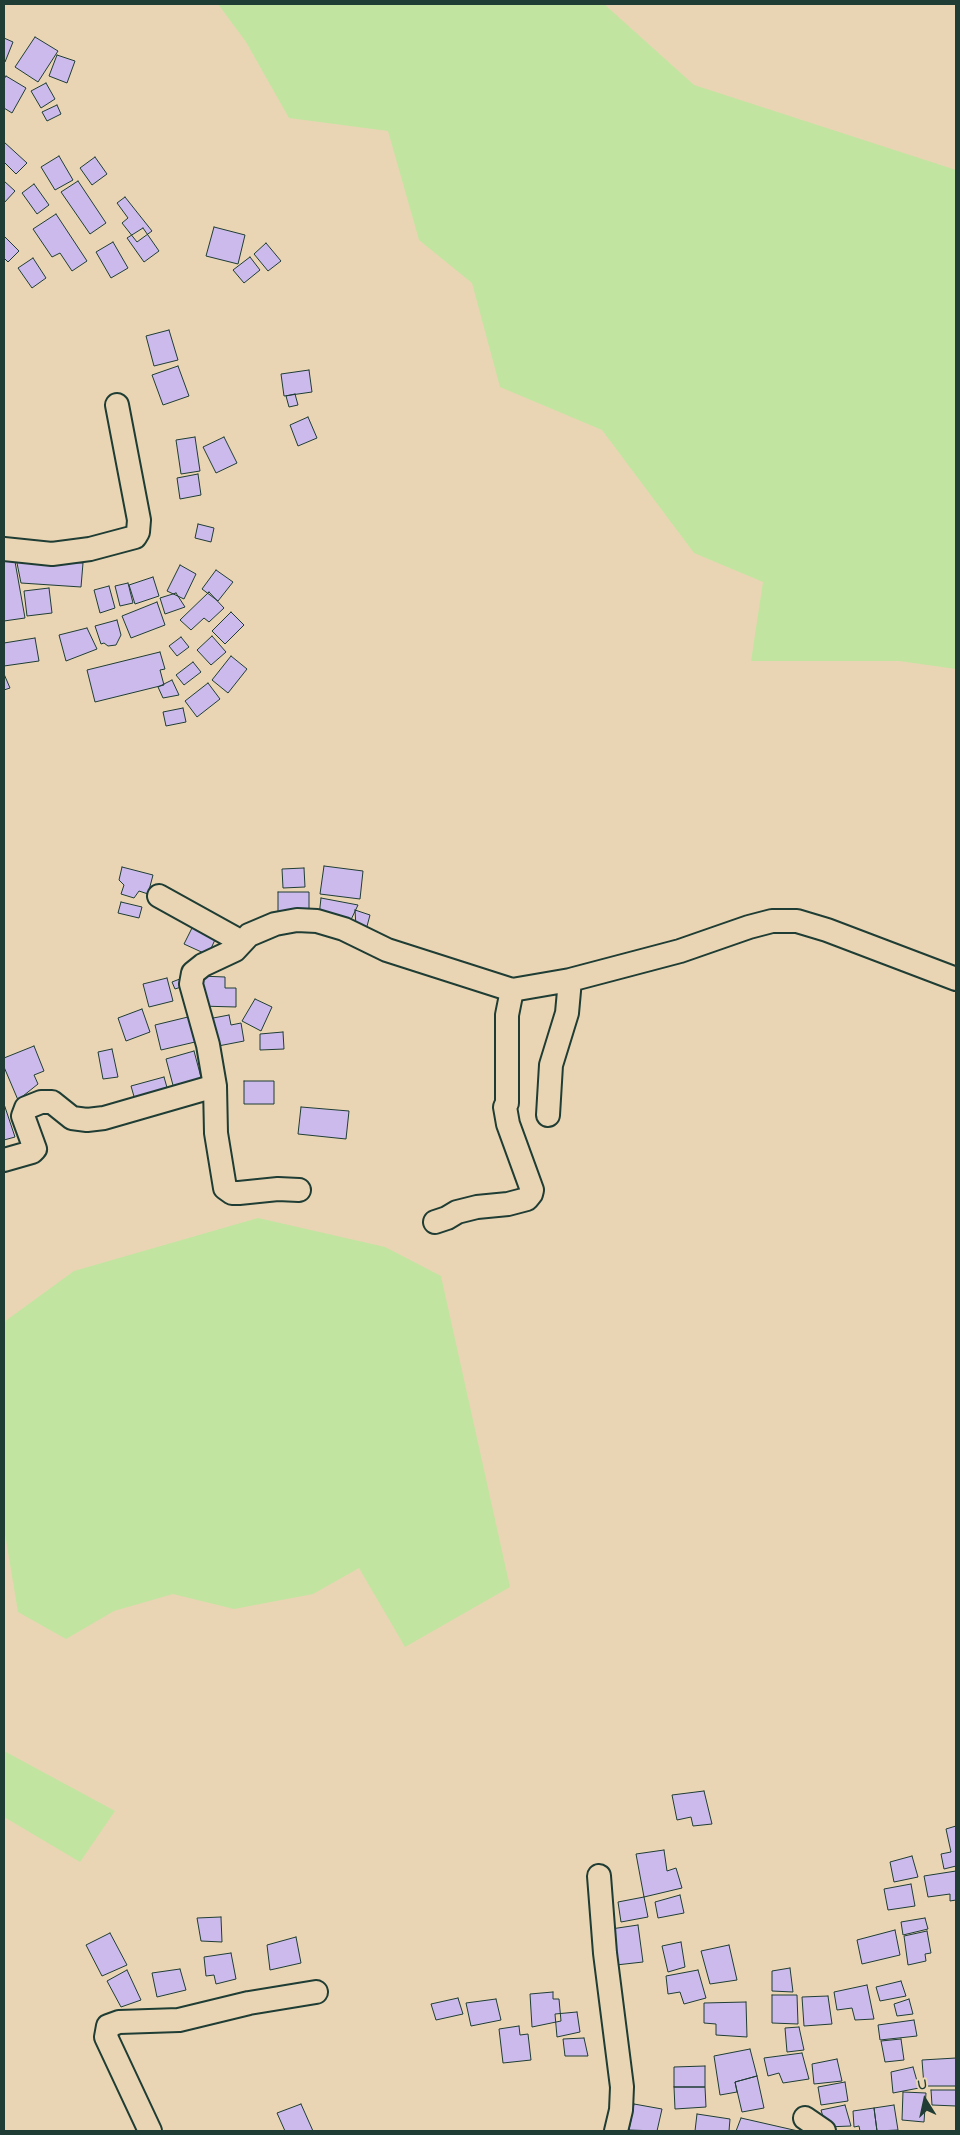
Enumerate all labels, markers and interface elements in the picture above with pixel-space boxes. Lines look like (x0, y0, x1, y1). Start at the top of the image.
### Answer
north arrow (900, 2075, 950, 2125)
text: U (916, 2076, 928, 2094)

